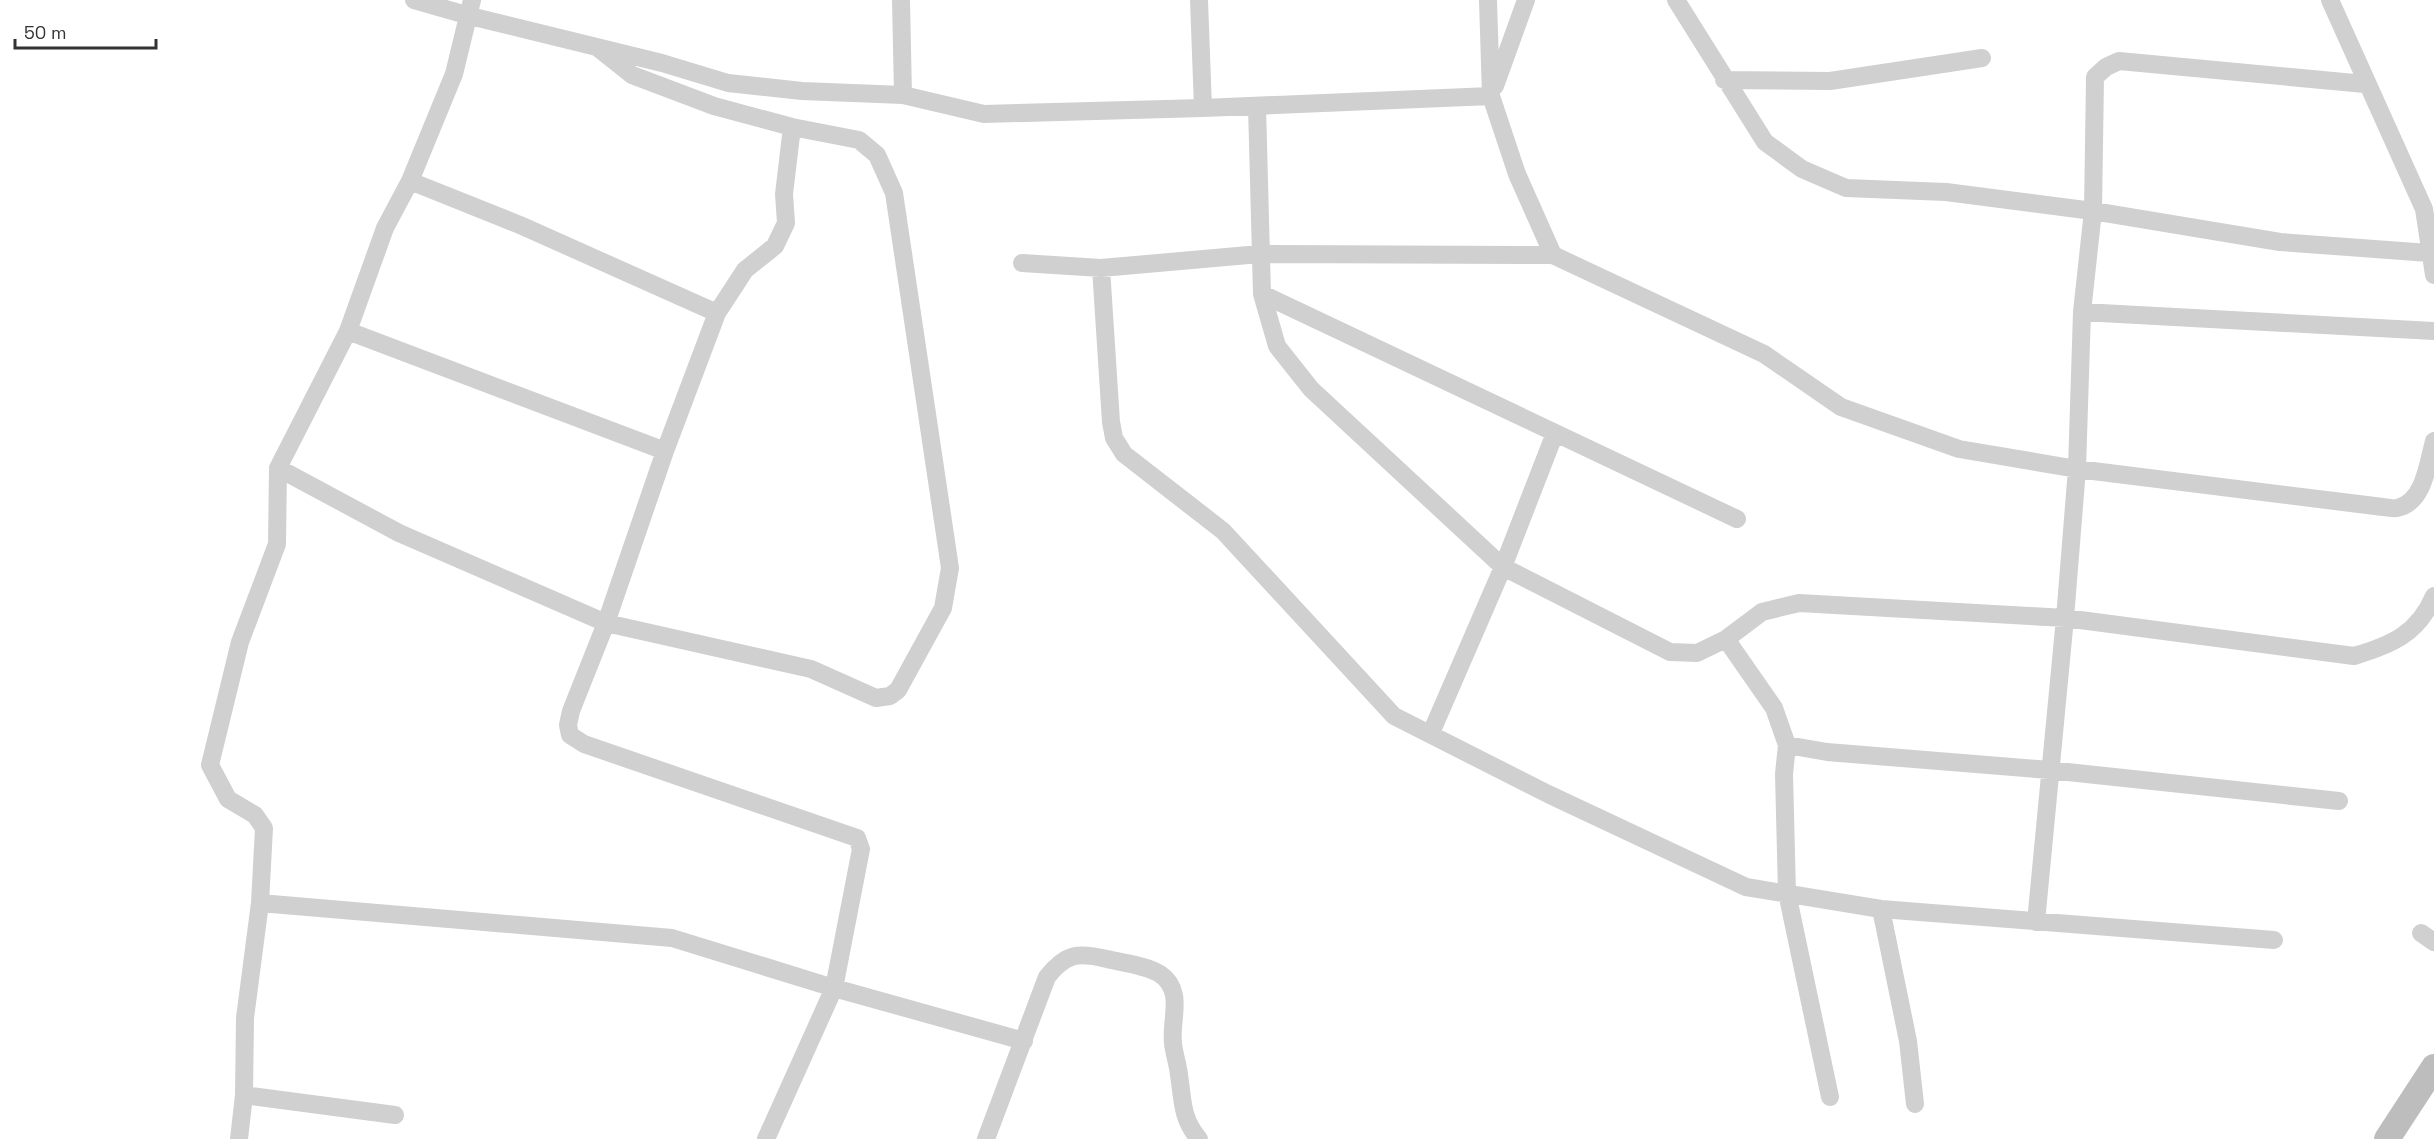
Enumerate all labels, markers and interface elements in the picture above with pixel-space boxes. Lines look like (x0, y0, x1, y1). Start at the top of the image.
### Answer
scale bar (15, 12, 156, 50)
text: 50 m (24, 21, 66, 44)

